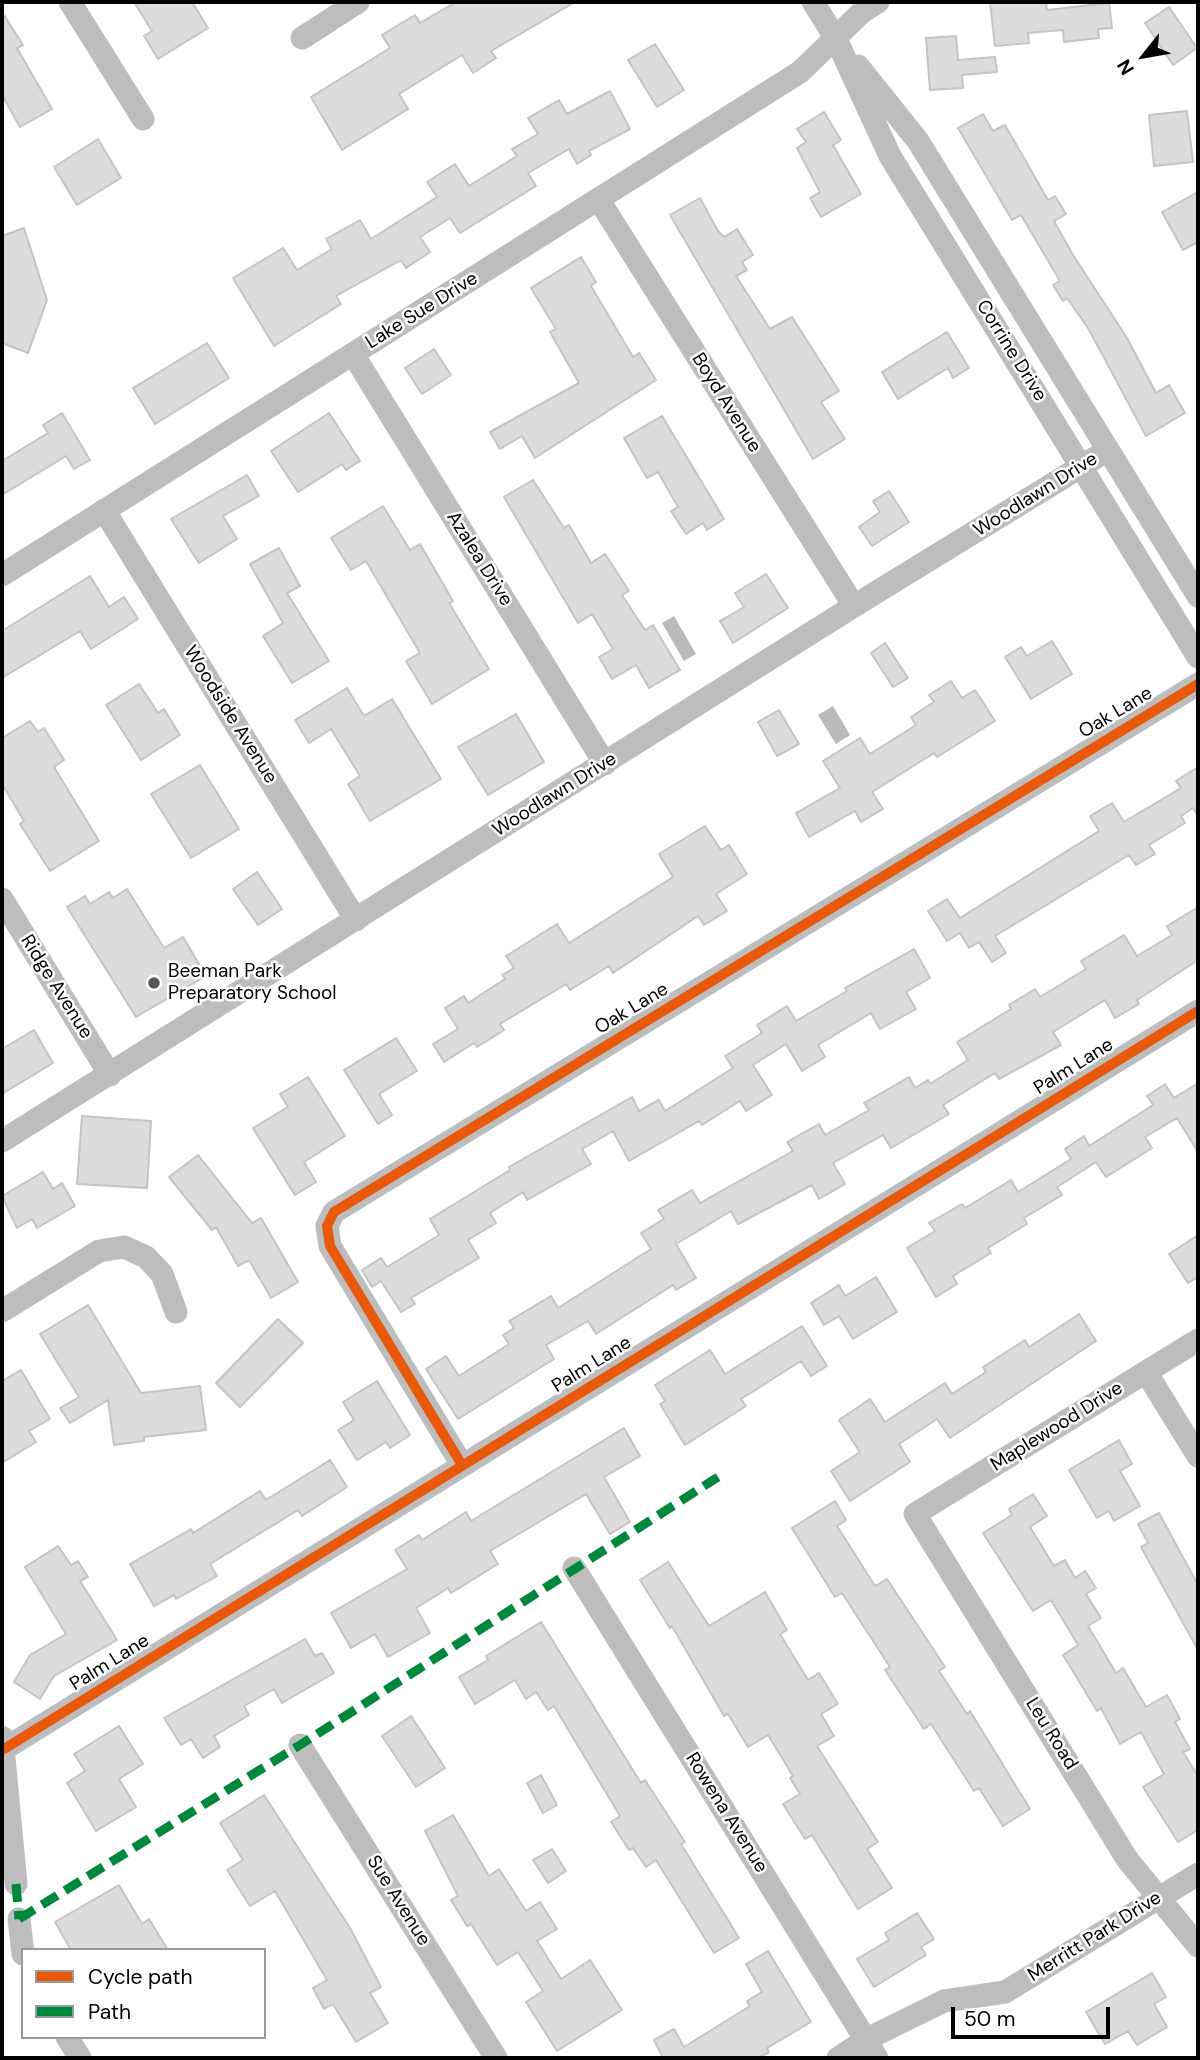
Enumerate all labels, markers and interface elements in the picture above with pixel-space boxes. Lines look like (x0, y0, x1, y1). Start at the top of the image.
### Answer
north arrow (1109, 21, 1179, 91)
text: N (1111, 55, 1140, 79)
street label: Lake Sue Drive (362, 267, 482, 355)
street label: Corrine Drive (971, 296, 1051, 406)
street label: Boyd Avenue (686, 349, 766, 457)
street label: Woodlawn Drive (970, 448, 1102, 542)
street label: Azalea Drive (441, 508, 517, 610)
street label: Woodside Avenue (178, 642, 282, 788)
street label: Oak Lane (1075, 682, 1157, 744)
street label: Woodlawn Drive (489, 748, 621, 842)
street label: Ridge Avenue (15, 931, 97, 1043)
place label: Beeman Park Preparatory School (168, 961, 336, 1005)
marker: Beeman Park Preparatory School (146, 975, 162, 991)
street label: Oak Lane (591, 978, 673, 1040)
street label: Palm Lane (1030, 1034, 1118, 1100)
street label: Palm Lane (548, 1332, 636, 1398)
street label: Maplewood Drive (987, 1377, 1127, 1477)
street label: Palm Lane (66, 1630, 154, 1696)
street label: Leu Road (1020, 1694, 1082, 1774)
street label: Rowena Avenue (680, 1749, 772, 1877)
street label: Sue Avenue (361, 1852, 435, 1950)
street label: Merritt Park Drive (1024, 1887, 1166, 1987)
legend (21, 1948, 266, 2039)
text: Cycle path (88, 1963, 193, 1991)
scale bar (955, 1994, 1114, 2038)
text: Path (88, 1998, 131, 2026)
text: 50 m (964, 2005, 1015, 2033)

